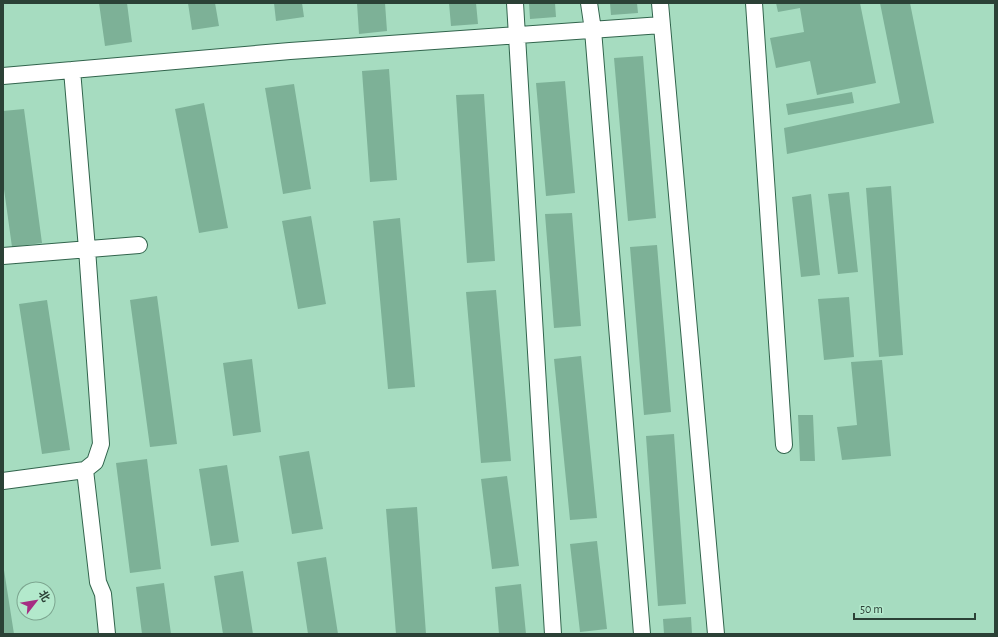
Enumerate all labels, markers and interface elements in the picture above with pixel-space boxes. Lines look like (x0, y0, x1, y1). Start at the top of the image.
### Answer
north arrow (16, 581, 56, 621)
text: 北 (37, 589, 52, 604)
scale bar (854, 595, 975, 621)
text: 50 m (860, 603, 883, 615)

